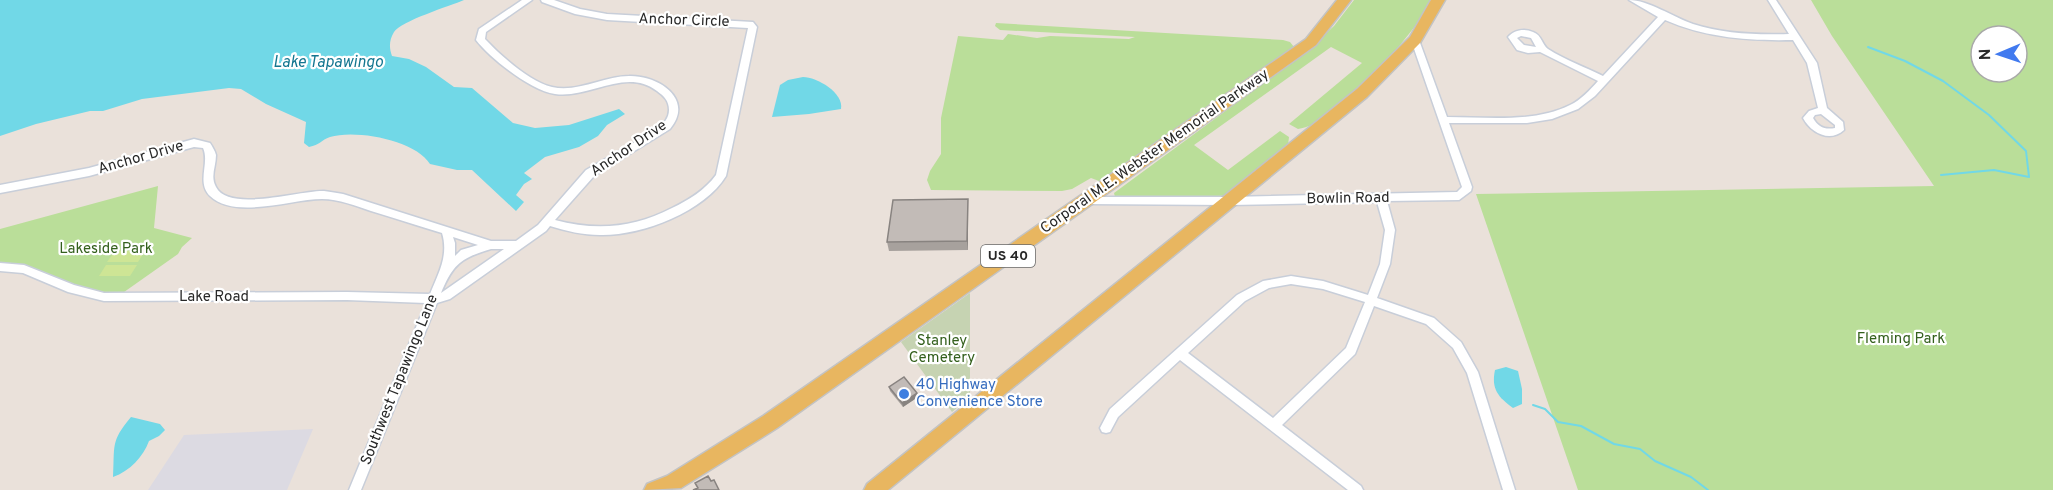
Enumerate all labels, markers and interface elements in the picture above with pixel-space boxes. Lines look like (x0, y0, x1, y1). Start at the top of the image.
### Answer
street label: Anchor Circle (638, 10, 730, 32)
north arrow (1969, 24, 2029, 84)
text: N (1976, 48, 1996, 61)
water label: Lake Tapawingo (273, 53, 383, 73)
street label: Corporal M.E. Webster Memorial Parkway (1037, 65, 1273, 239)
street label: Anchor Drive (587, 116, 671, 182)
street label: Anchor Drive (96, 137, 186, 179)
street label: Bowlin Road (1306, 189, 1390, 209)
park label: Lakeside Park (59, 240, 153, 259)
road number: US 40 (981, 245, 1035, 267)
street label: Lake Road (179, 288, 249, 307)
street label: Southwest Tapawingo Lane (357, 292, 443, 468)
park label: Fleming Park (1857, 330, 1945, 349)
park label: Stanley Cemetery (909, 332, 975, 368)
place label: 40 Highway Convenience Store (916, 376, 1043, 412)
marker: 40 Highway Convenience Store (897, 387, 911, 401)

